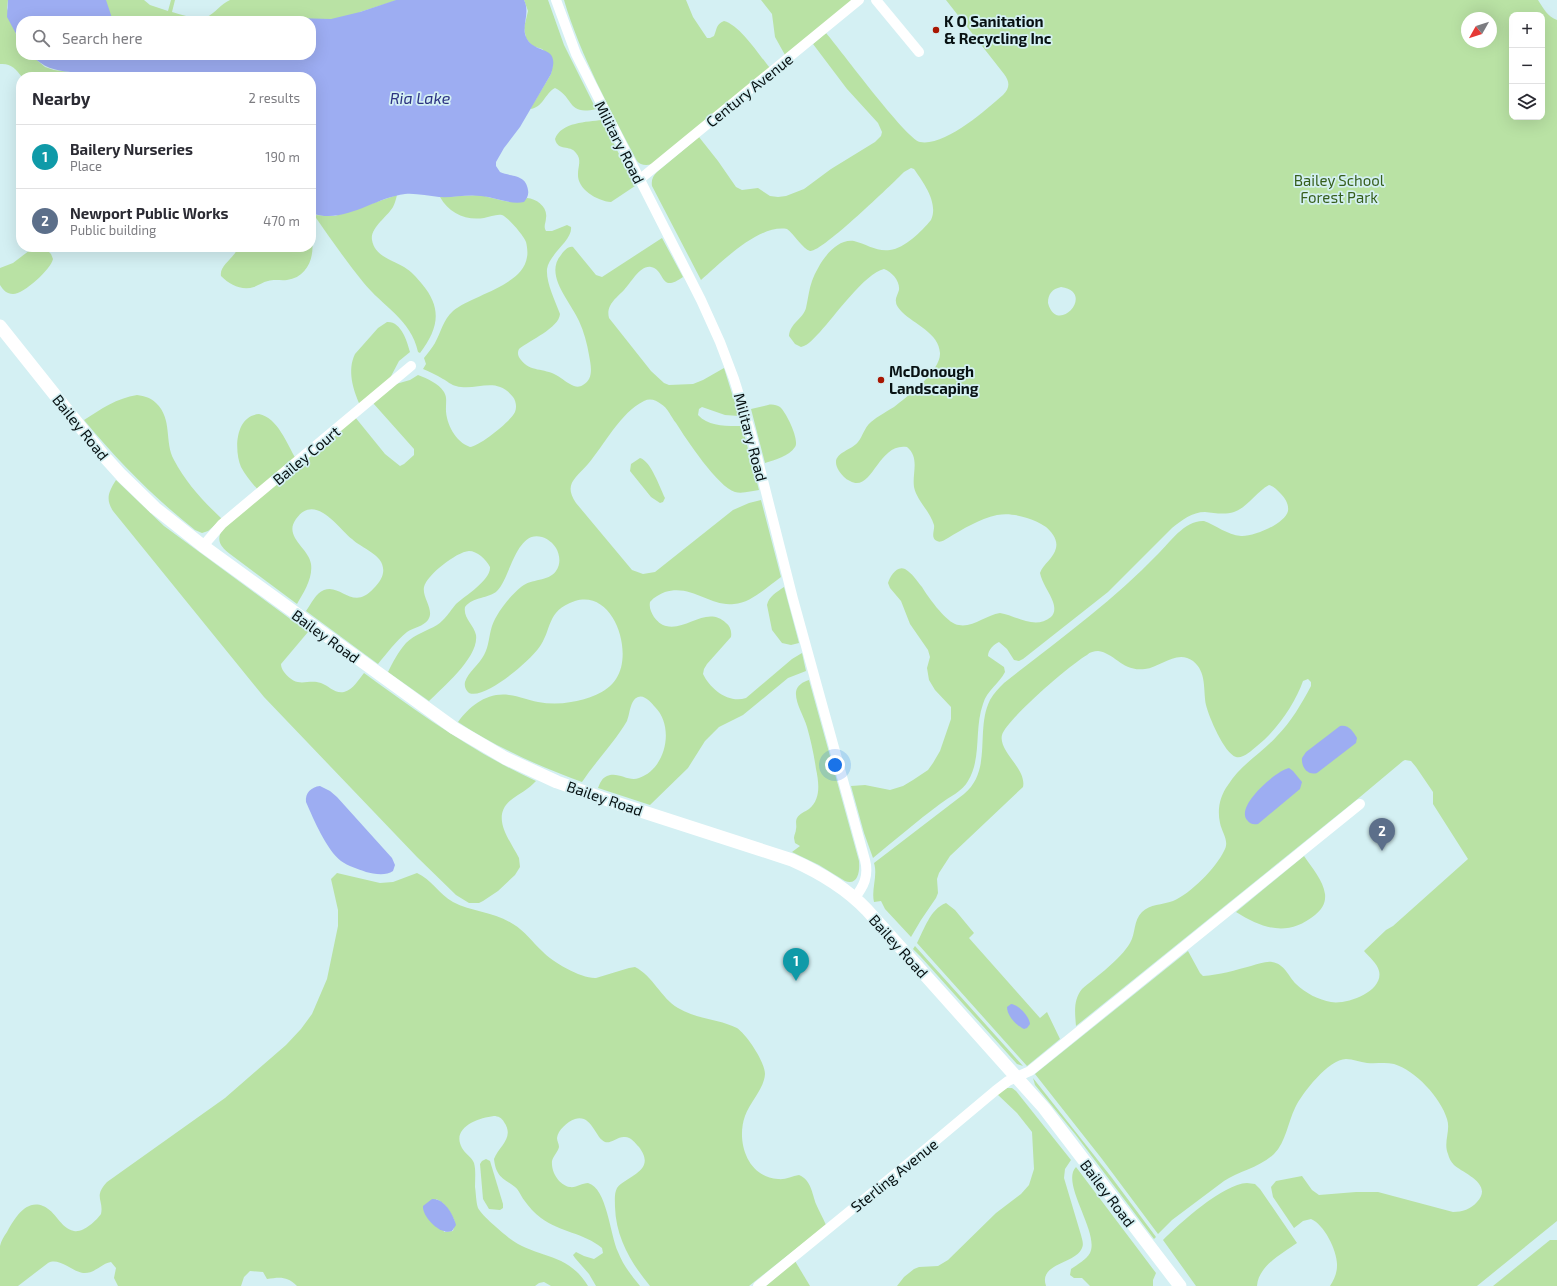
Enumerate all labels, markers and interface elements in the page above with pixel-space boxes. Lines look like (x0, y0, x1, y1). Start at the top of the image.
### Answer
place label: K O Sanitation & Recycling Inc (944, 12, 1052, 48)
north arrow (1461, 12, 1497, 48)
map controls (1509, 12, 1545, 120)
button: + (1509, 12, 1545, 48)
search box (16, 16, 316, 60)
marker: K O Sanitation & Recycling Inc (931, 25, 941, 35)
icon: search (30, 27, 52, 49)
text: Search here (62, 29, 143, 47)
button: − (1509, 48, 1545, 84)
street label: Century Avenue (702, 50, 796, 130)
button: layers (1509, 84, 1545, 120)
text: Nearby (32, 88, 90, 108)
water label: Ria Lake (390, 88, 451, 107)
text: 2 results (248, 90, 300, 106)
street label: Military Road (591, 98, 649, 186)
text: Bailery Nurseries (70, 140, 193, 158)
text: 1 (42, 149, 48, 165)
text: 190 m (265, 149, 300, 165)
text: Place (70, 158, 102, 174)
park label: Bailey School Forest Park (1294, 171, 1385, 206)
text: Newport Public Works (70, 204, 229, 222)
text: 2 (41, 213, 49, 229)
text: 470 m (263, 213, 300, 229)
text: Public building (70, 222, 156, 238)
place label: McDonough Landscaping (889, 362, 979, 397)
marker: McDonough Landscaping (876, 375, 886, 385)
street label: Bailey Road (49, 391, 113, 463)
street label: Military Road (731, 391, 771, 483)
street label: Bailey Court (269, 422, 343, 488)
street label: Bailey Road (289, 605, 363, 667)
your location (825, 755, 845, 775)
street label: Bailey Road (565, 777, 645, 819)
pin: 2 (1369, 818, 1395, 851)
street label: Bailey Road (866, 911, 932, 981)
pin: 1 (783, 948, 809, 981)
street label: Sterling Avenue (847, 1134, 941, 1216)
street label: Bailey Road (1077, 1156, 1139, 1230)

